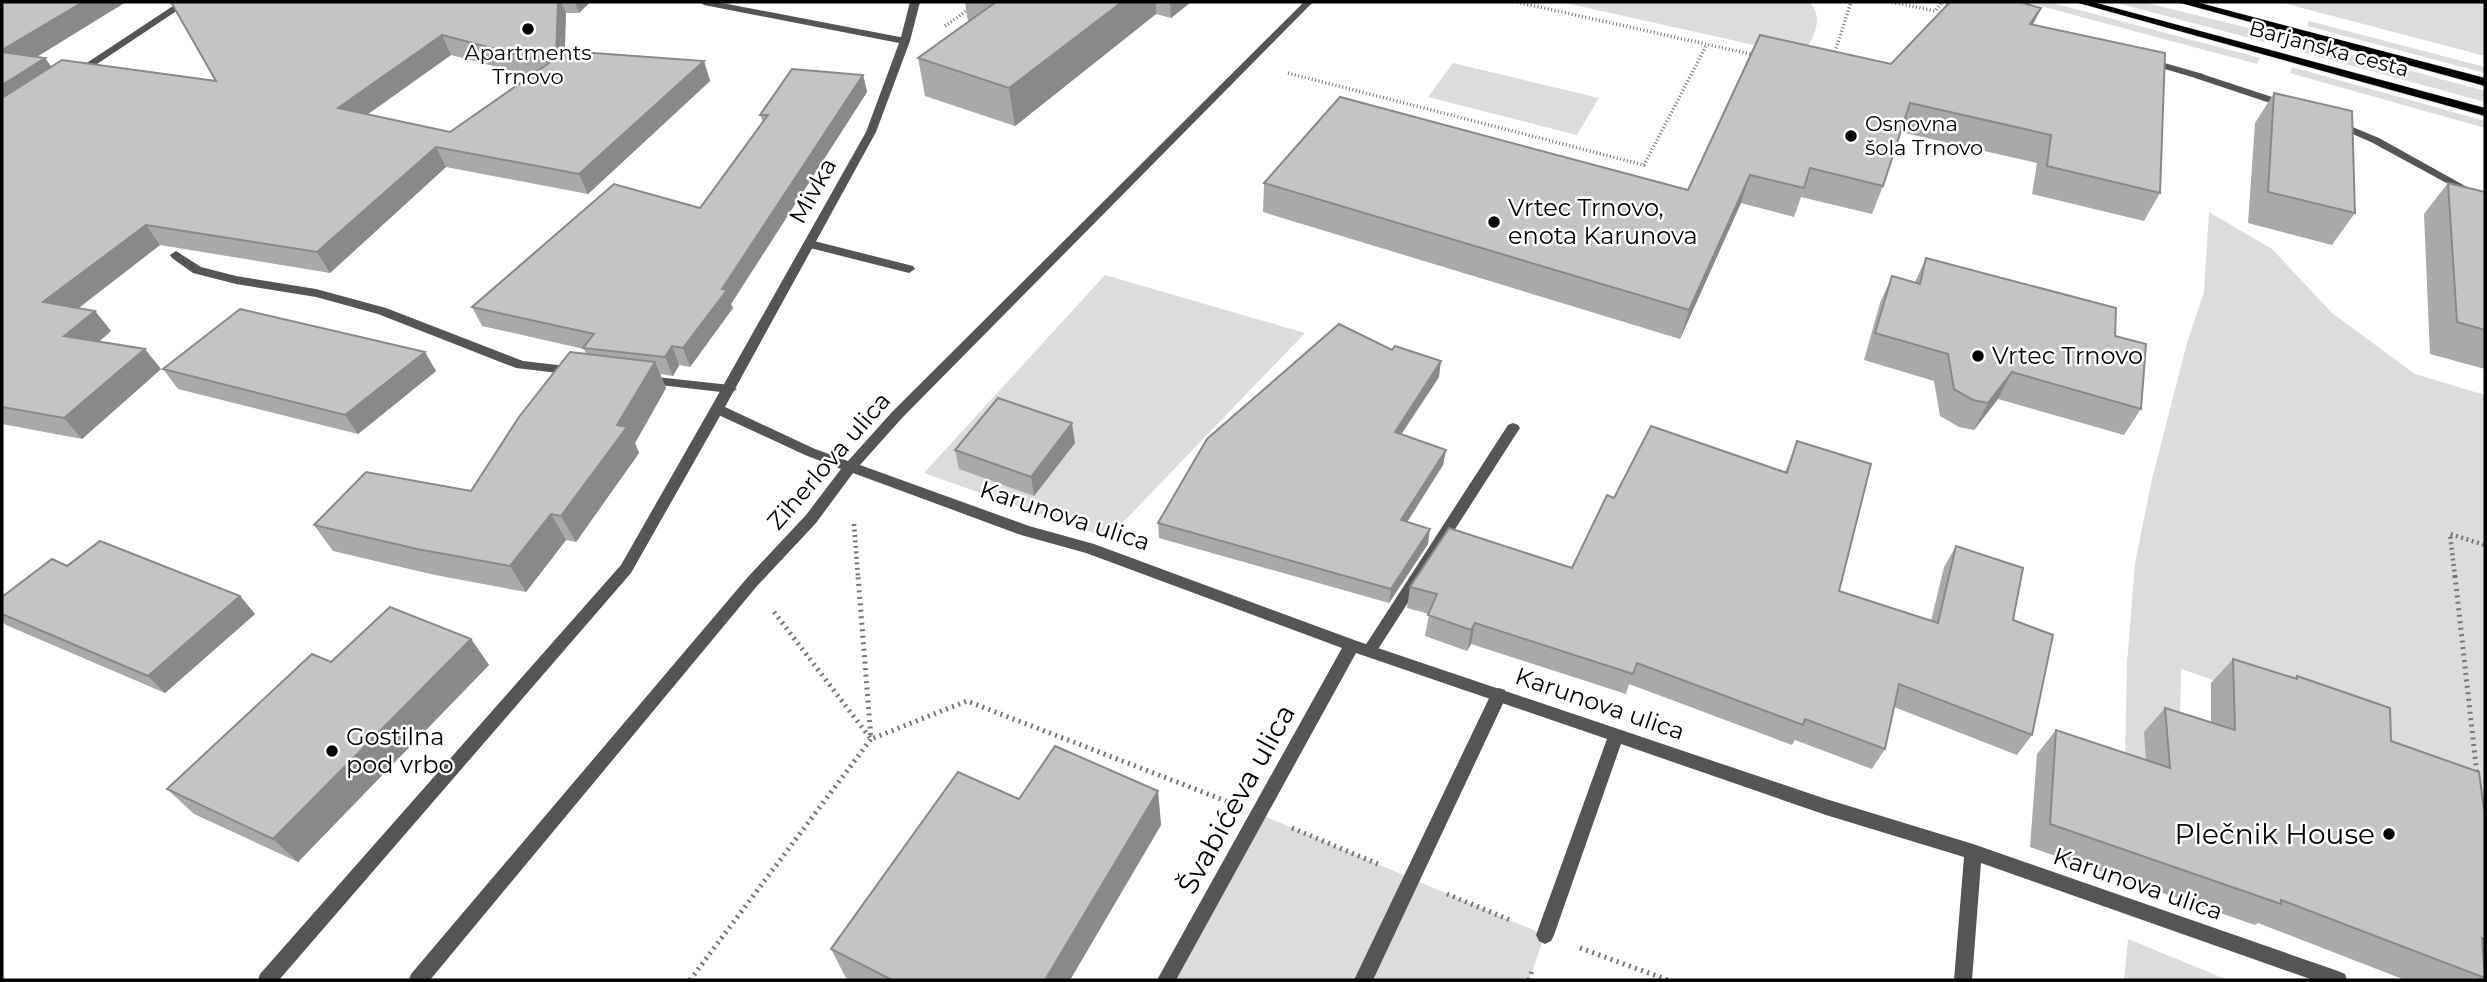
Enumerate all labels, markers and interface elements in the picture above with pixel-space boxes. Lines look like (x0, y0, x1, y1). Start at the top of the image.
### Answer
street label: Barjanska cesta (2246, 15, 2412, 82)
marker: Apartments Trnovo (520, 21, 536, 37)
place label: Apartments Trnovo (465, 40, 591, 89)
place label: Osnovna šola Trnovo (1865, 111, 1983, 160)
marker: Osnovna šola Trnovo (1843, 128, 1859, 144)
street label: Mivka (783, 153, 842, 229)
place label: Vrtec Trnovo, enota Karunova (1508, 193, 1698, 250)
marker: Vrtec Trnovo, enota Karunova (1486, 214, 1502, 230)
place label: Vrtec Trnovo (1992, 341, 2143, 370)
marker: Vrtec Trnovo (1970, 348, 1986, 364)
street label: Ziherlova ulica (761, 386, 896, 536)
street label: Karunova ulica (976, 474, 1154, 557)
street label: Karunova ulica (1512, 661, 1689, 746)
street label: Švabićeva ulica (1170, 698, 1302, 900)
place label: Gostilna pod vrbo (346, 722, 454, 779)
marker: Gostilna pod vrbo (324, 743, 340, 759)
place label: Plečnik House (2174, 817, 2375, 851)
marker: Plečnik House (2381, 826, 2397, 842)
street label: Karunova ulica (2050, 841, 2227, 926)

